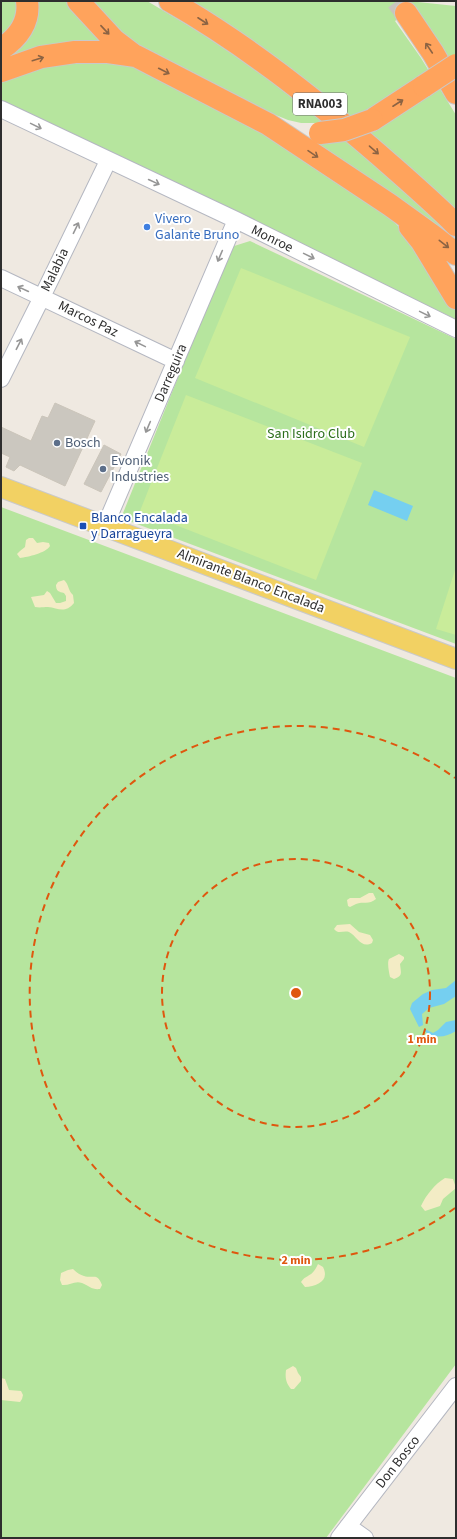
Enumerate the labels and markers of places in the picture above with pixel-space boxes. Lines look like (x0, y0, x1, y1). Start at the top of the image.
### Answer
place label: Vivero Galante Bruno (155, 209, 239, 245)
marker: Vivero Galante Bruno (142, 222, 152, 232)
place label: Bosch (65, 433, 101, 453)
marker: Bosch (52, 438, 62, 448)
place label: Evonik Industries (111, 451, 169, 487)
marker: Evonik Industries (98, 464, 108, 474)
place label: Blanco Encalada y Darragueyra (91, 508, 188, 544)
marker: Blanco Encalada y Darragueyra (78, 521, 88, 531)
centre of rings (289, 986, 303, 1000)

